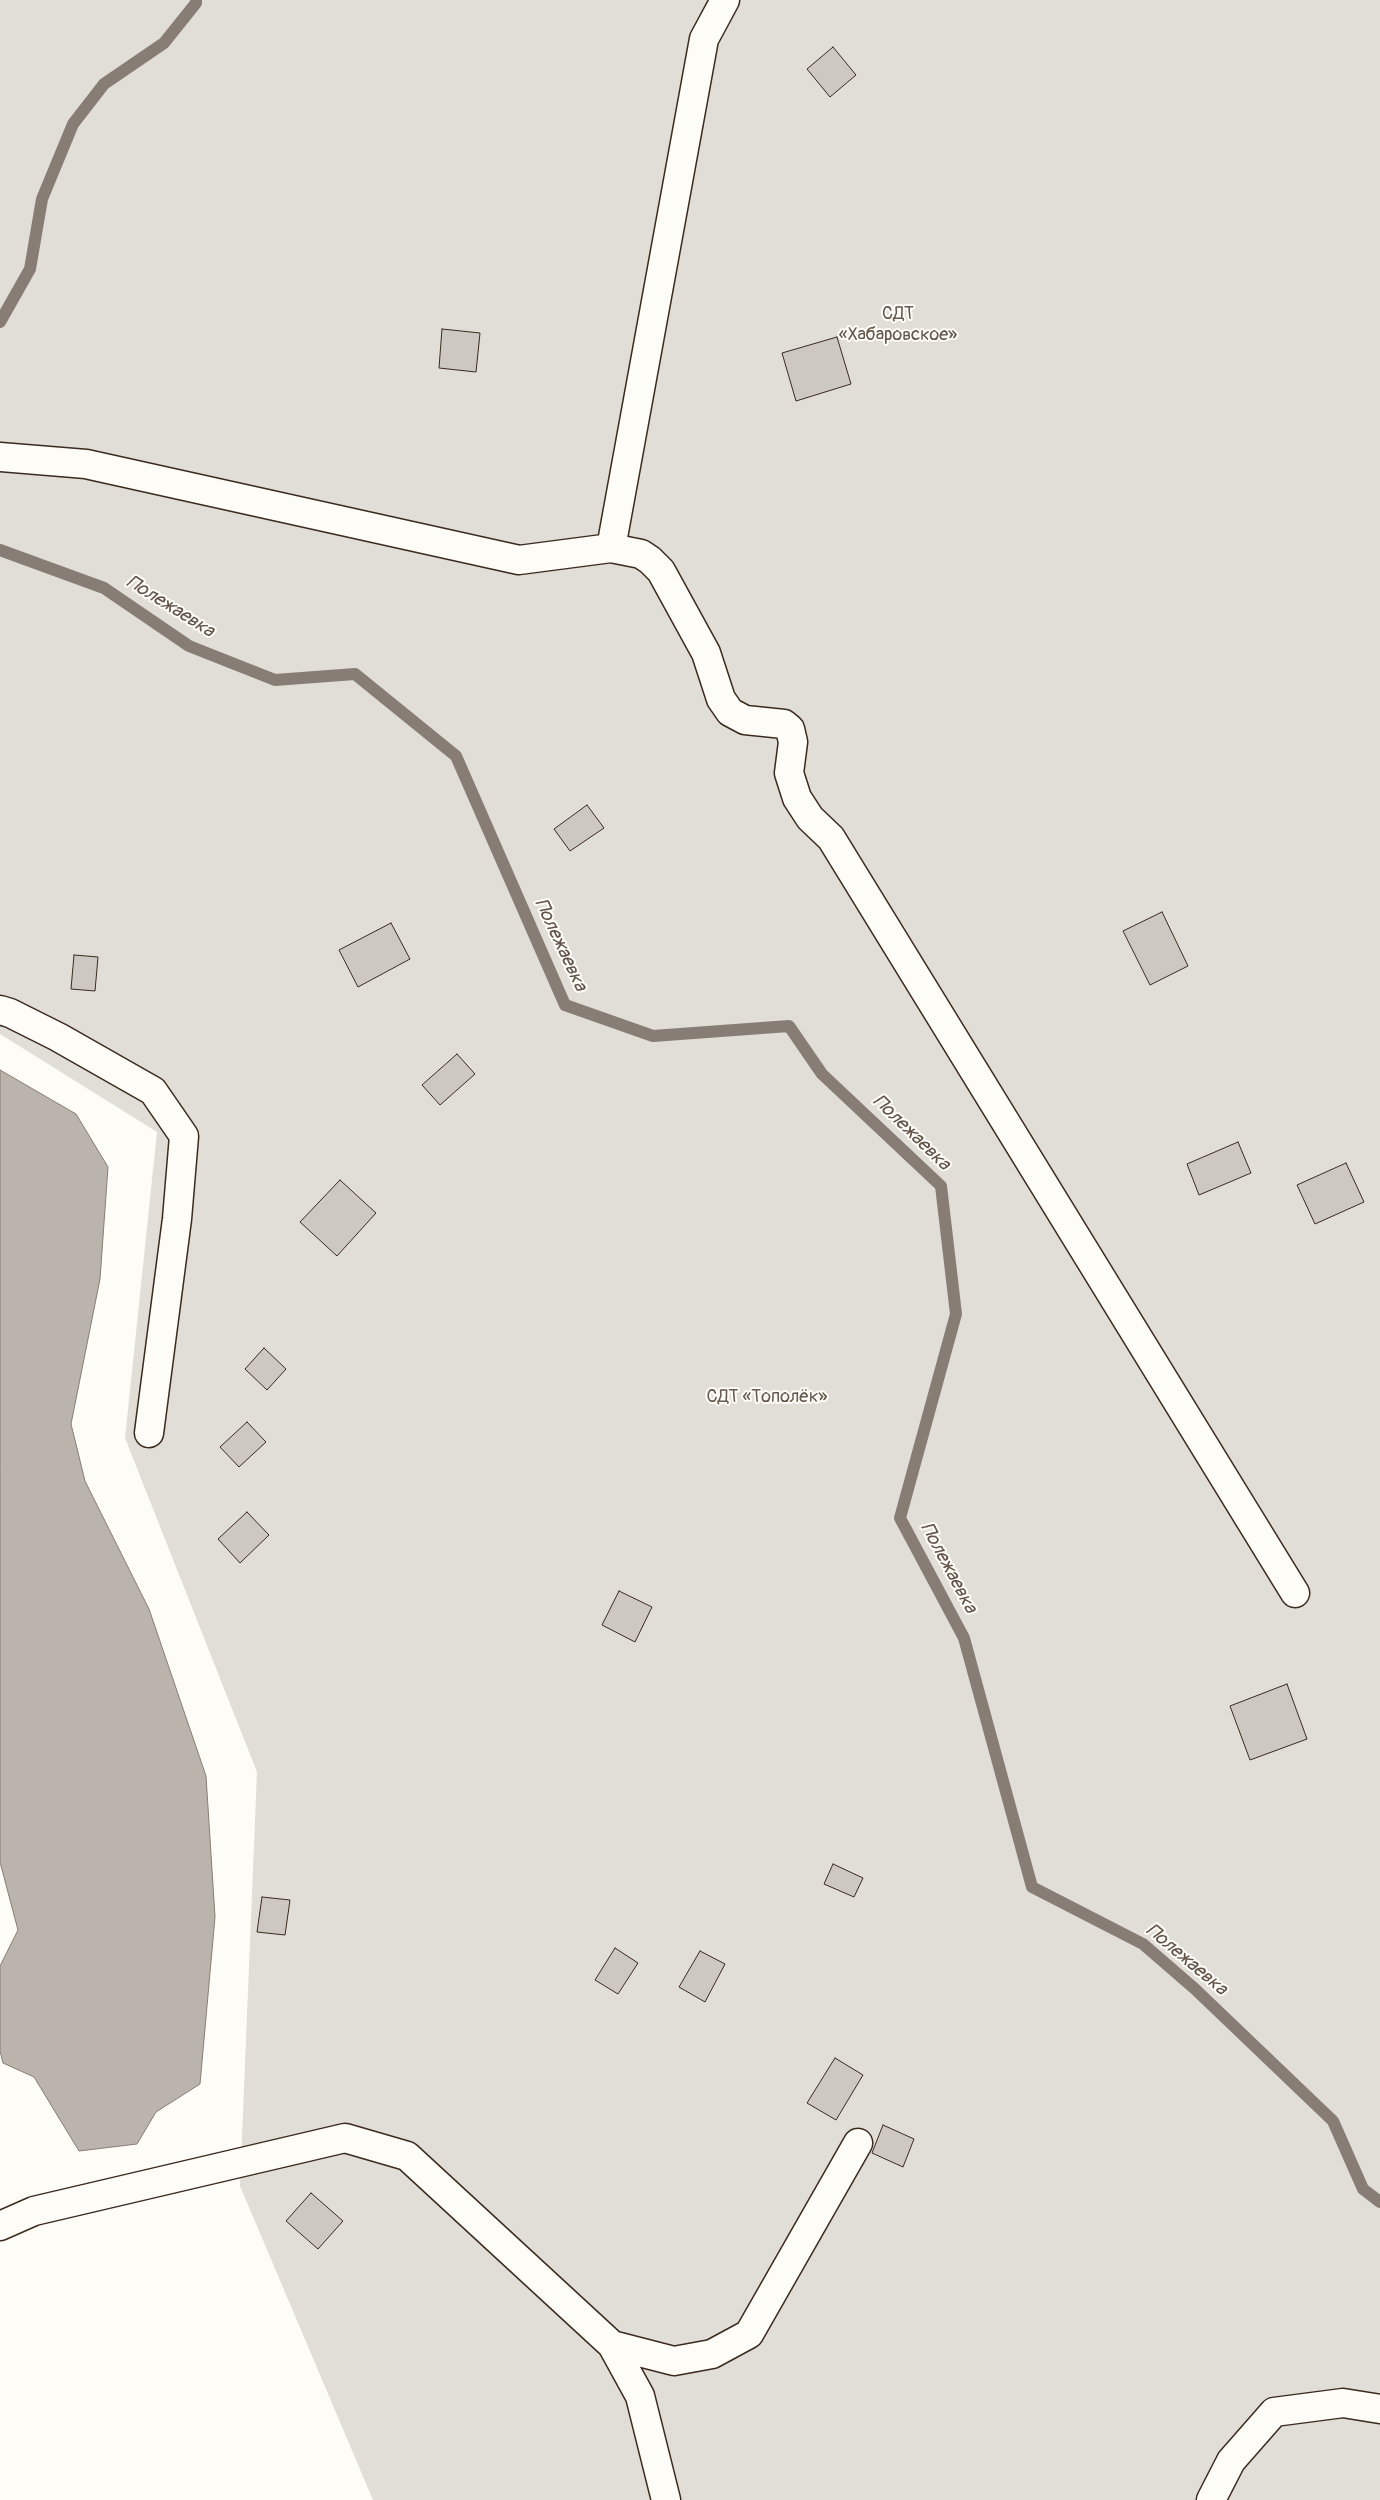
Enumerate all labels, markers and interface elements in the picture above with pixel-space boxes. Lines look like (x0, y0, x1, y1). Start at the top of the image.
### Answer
park label: СДТ «Хабаровское» (839, 303, 957, 346)
water label: Полежаевка (122, 571, 218, 643)
water label: Полежаевка (529, 895, 591, 995)
water label: Полежаевка (867, 1090, 955, 1176)
park label: СДТ «Тополёк» (707, 1386, 827, 1408)
water label: Полежаевка (915, 1519, 981, 1617)
water label: Полежаевка (1141, 1919, 1231, 2001)

